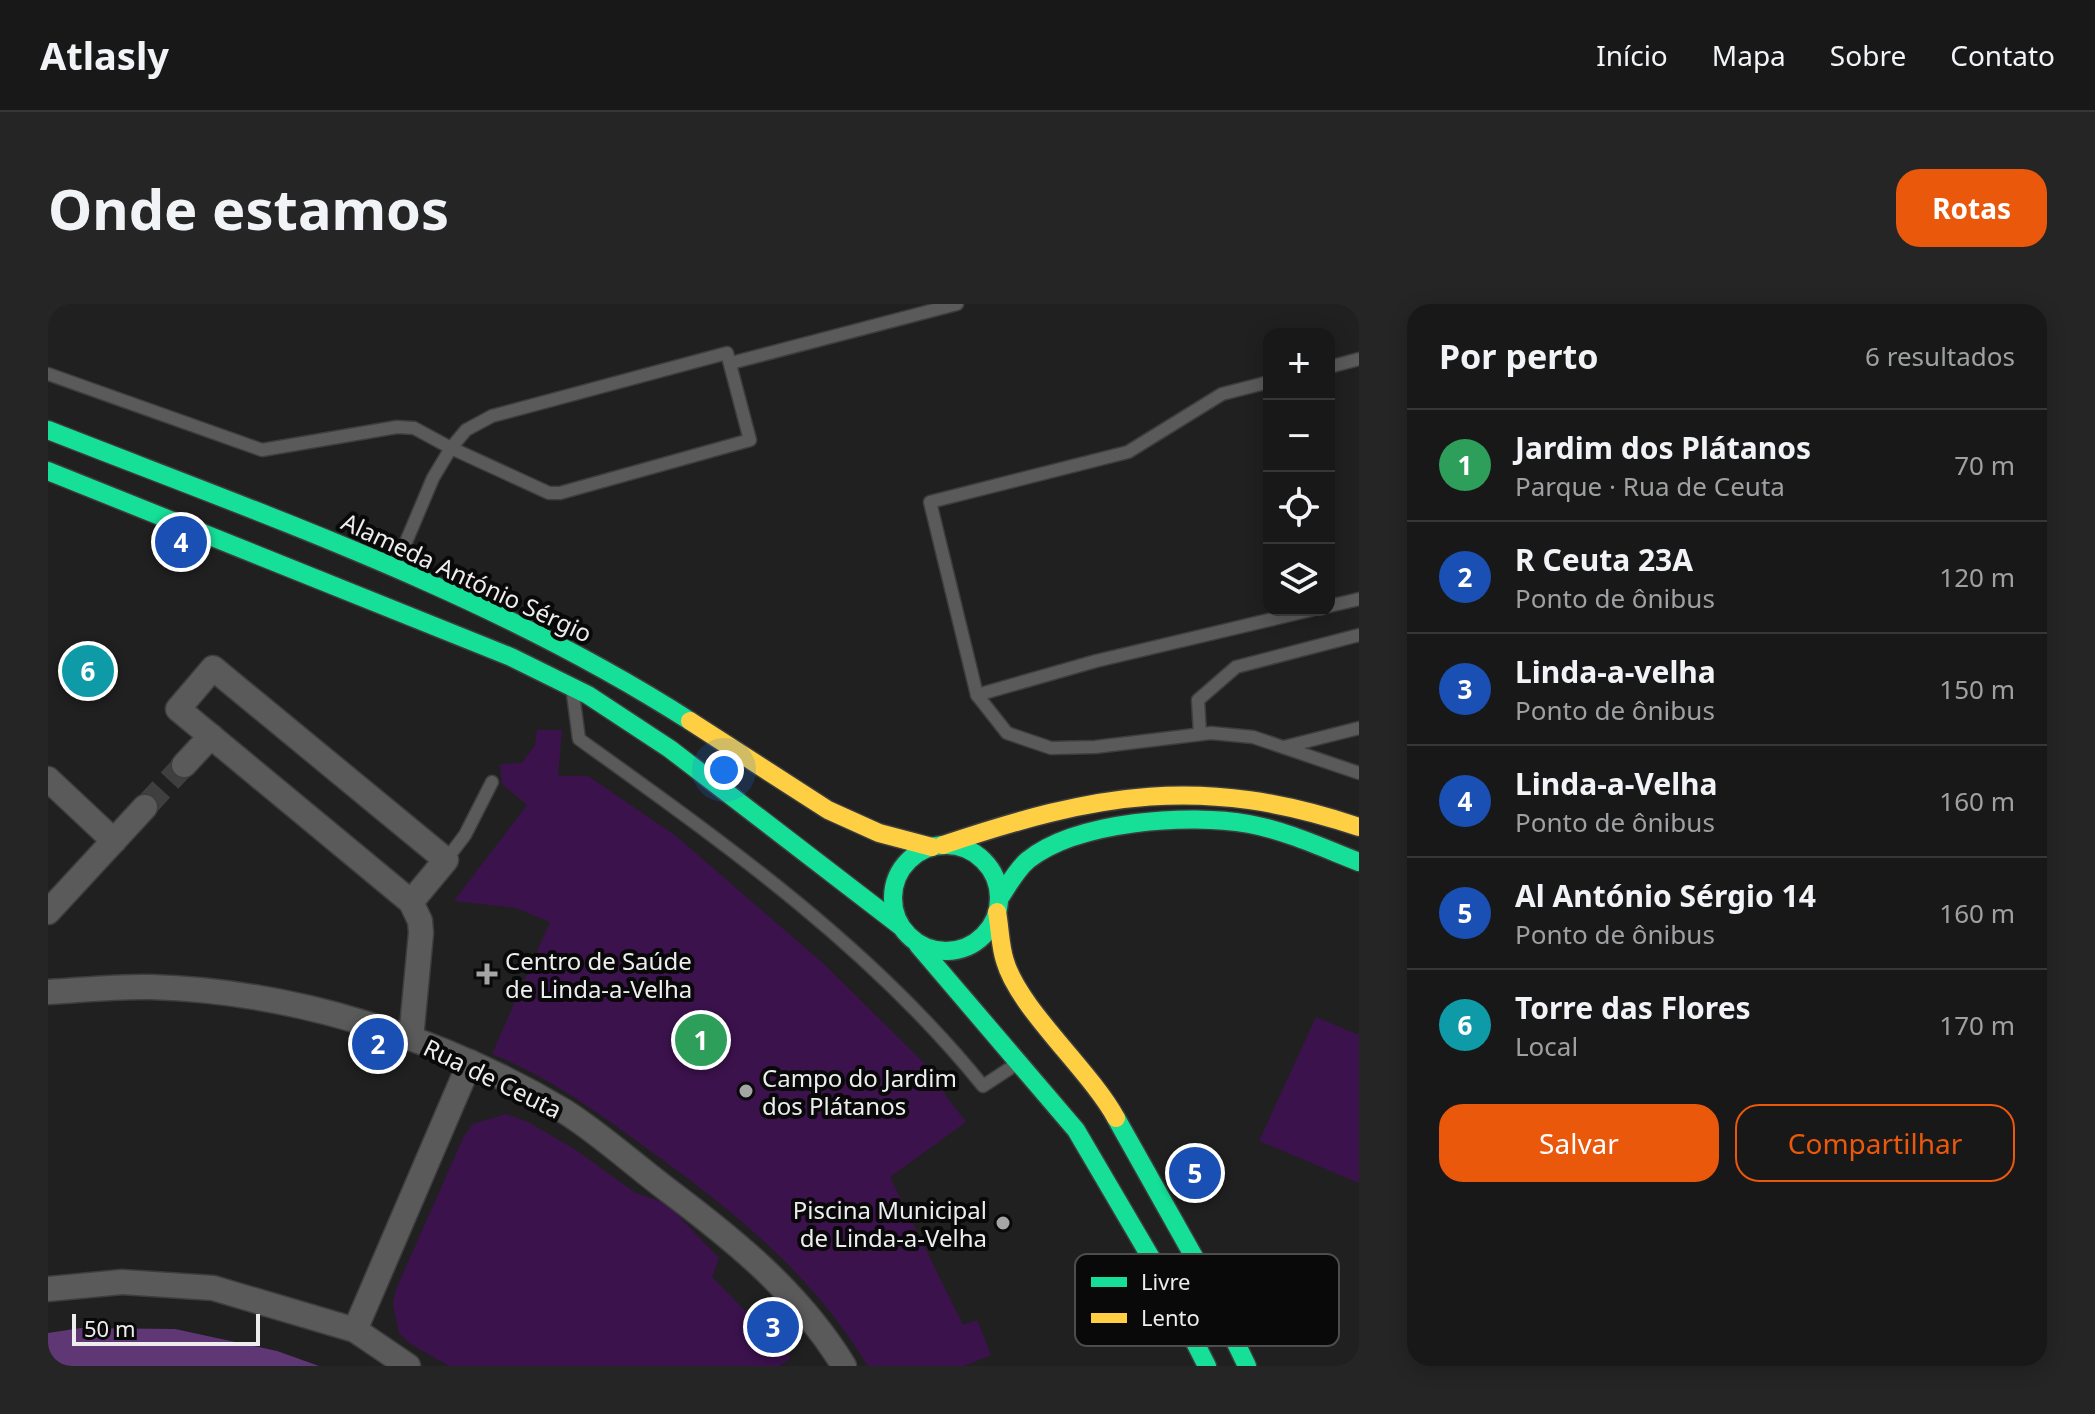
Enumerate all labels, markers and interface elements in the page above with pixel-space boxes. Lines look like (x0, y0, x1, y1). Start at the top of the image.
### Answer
text: Atlasly (40, 29, 169, 81)
text: Início (1596, 36, 1668, 74)
text: Mapa (1712, 36, 1786, 74)
text: Sobre (1830, 36, 1906, 74)
text: Contato (1950, 36, 2055, 74)
button: Rotas (1896, 169, 2047, 247)
text: Onde estamos (48, 170, 449, 246)
map controls (1263, 328, 1335, 616)
button: + (1263, 328, 1335, 400)
text: Por perto (1439, 333, 1598, 379)
text: 6 resultados (1865, 338, 2015, 374)
button: − (1263, 400, 1335, 472)
text: Jardim dos Plátanos (1515, 427, 1811, 468)
text: 1 (1458, 447, 1472, 483)
text: 70 m (1954, 447, 2015, 483)
text: Parque · Rua de Ceuta (1515, 468, 1785, 504)
button: locate (1263, 472, 1335, 544)
street label: Alameda António Sérgio (337, 504, 597, 650)
pin: 4 (155, 512, 207, 572)
text: R Ceuta 23A (1515, 539, 1693, 580)
button: layers (1263, 544, 1335, 616)
text: 2 (1458, 559, 1472, 595)
text: 120 m (1939, 559, 2015, 595)
text: Ponto de ônibus (1515, 580, 1715, 616)
pin: 6 (62, 641, 114, 701)
text: Linda-a-velha (1515, 651, 1716, 692)
text: 3 (1458, 671, 1472, 707)
text: 150 m (1939, 671, 2015, 707)
text: Ponto de ônibus (1515, 692, 1715, 728)
your location (704, 750, 744, 790)
text: Linda-a-Velha (1515, 763, 1718, 804)
text: 4 (1458, 783, 1472, 819)
text: 160 m (1939, 783, 2015, 819)
text: Ponto de ônibus (1515, 804, 1715, 840)
text: Al António Sérgio 14 (1515, 875, 1816, 916)
text: 5 (1458, 895, 1472, 931)
text: 160 m (1939, 895, 2015, 931)
text: Ponto de ônibus (1515, 916, 1715, 952)
place label: Centro de Saúde de Linda-a-Velha (505, 944, 692, 1005)
marker: Centro de Saúde de Linda-a-Velha (476, 963, 498, 985)
text: Torre das Flores (1515, 987, 1751, 1028)
text: 6 (1458, 1007, 1472, 1043)
text: 170 m (1939, 1007, 2015, 1043)
pin: 1 (675, 1010, 727, 1070)
pin: 2 (352, 1014, 404, 1074)
text: Local (1515, 1028, 1578, 1064)
street label: Rua de Ceuta (419, 1030, 567, 1126)
place label: Campo do Jardim dos Plátanos (762, 1061, 957, 1122)
marker: Campo do Jardim dos Plátanos (737, 1082, 755, 1100)
button: Salvar (1439, 1104, 1719, 1182)
button: Compartilhar (1735, 1104, 2015, 1182)
pin: 5 (1169, 1143, 1221, 1203)
place label: Piscina Municipal de Linda-a-Velha (793, 1193, 987, 1254)
marker: Piscina Municipal de Linda-a-Velha (994, 1214, 1012, 1232)
legend (1075, 1254, 1339, 1346)
text: Livre (1141, 1266, 1190, 1296)
pin: 3 (747, 1297, 799, 1357)
text: Lento (1141, 1302, 1200, 1332)
scale bar (72, 1310, 260, 1346)
text: 50 m (84, 1313, 135, 1343)

